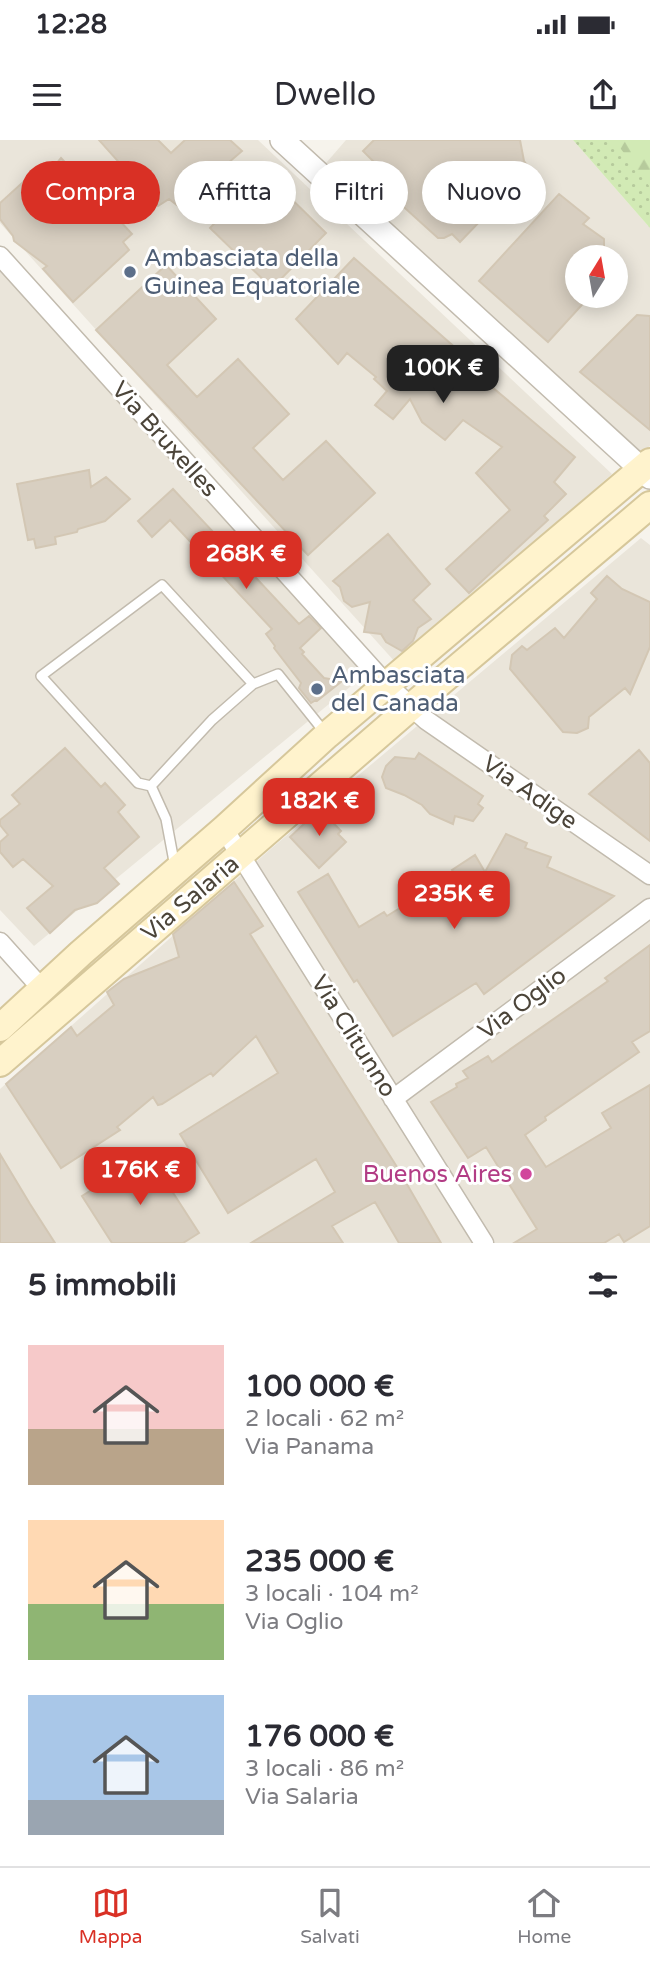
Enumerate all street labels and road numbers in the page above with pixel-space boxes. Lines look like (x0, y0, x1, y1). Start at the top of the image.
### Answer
street label: Via Bruxelles (105, 376, 224, 503)
street label: Via Adige (477, 749, 583, 836)
street label: Via Salaria (136, 849, 245, 948)
street label: Via Oglio (473, 961, 572, 1046)
street label: Via Clitunno (305, 970, 403, 1103)

